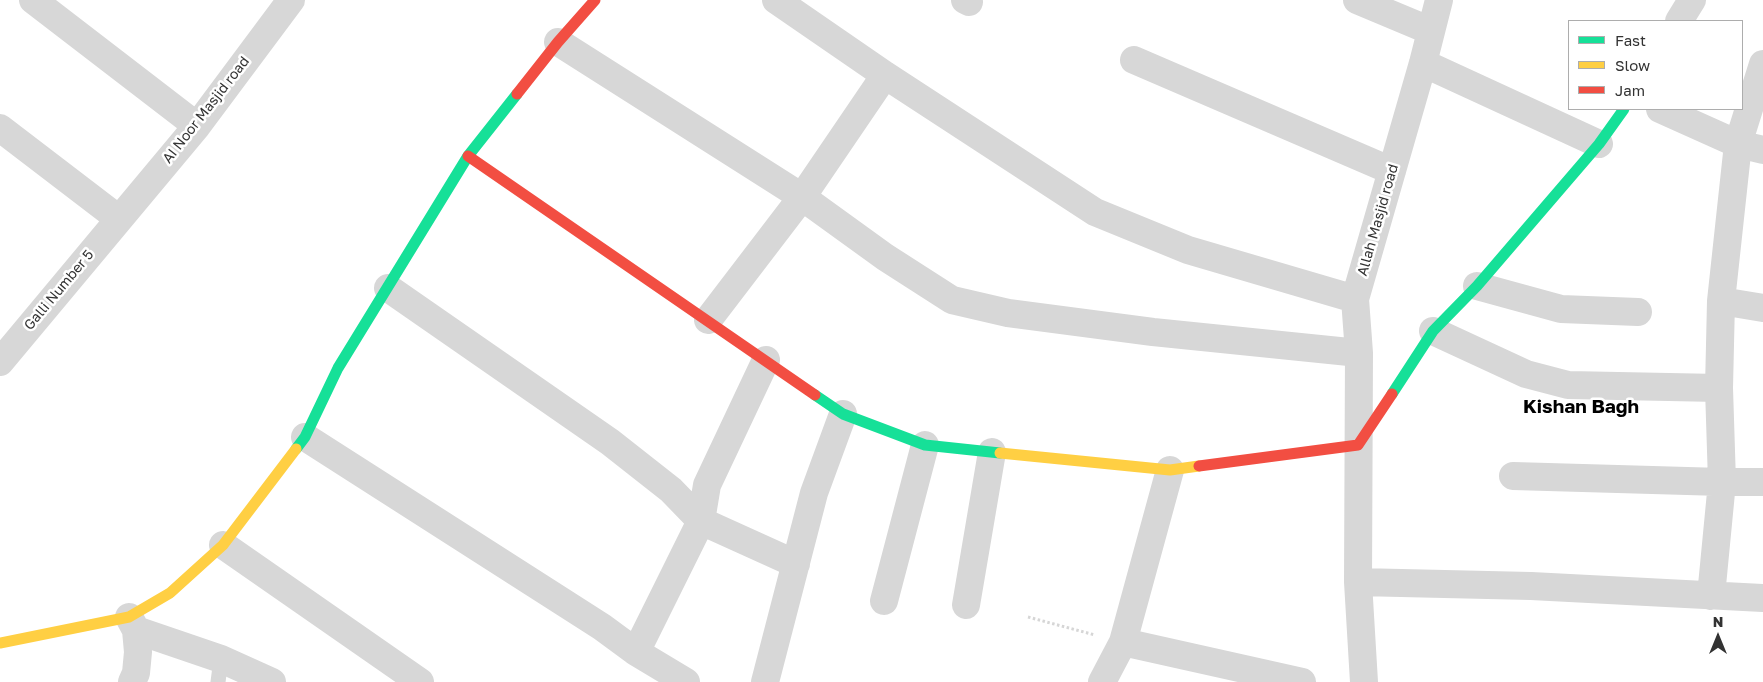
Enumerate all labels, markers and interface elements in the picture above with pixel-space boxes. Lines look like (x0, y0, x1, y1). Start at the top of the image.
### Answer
legend (1568, 20, 1743, 110)
text: Fast (1615, 31, 1646, 49)
street label: AI Noor Masjid road (159, 53, 253, 167)
text: Slow (1615, 56, 1650, 74)
text: Jam (1615, 81, 1645, 99)
street label: Allah Masjid road (1354, 162, 1402, 278)
street label: Galli Number 5 (21, 247, 97, 333)
district label: Kishan Bagh (1523, 396, 1639, 418)
north arrow (1693, 612, 1743, 662)
text: N (1713, 613, 1723, 630)

